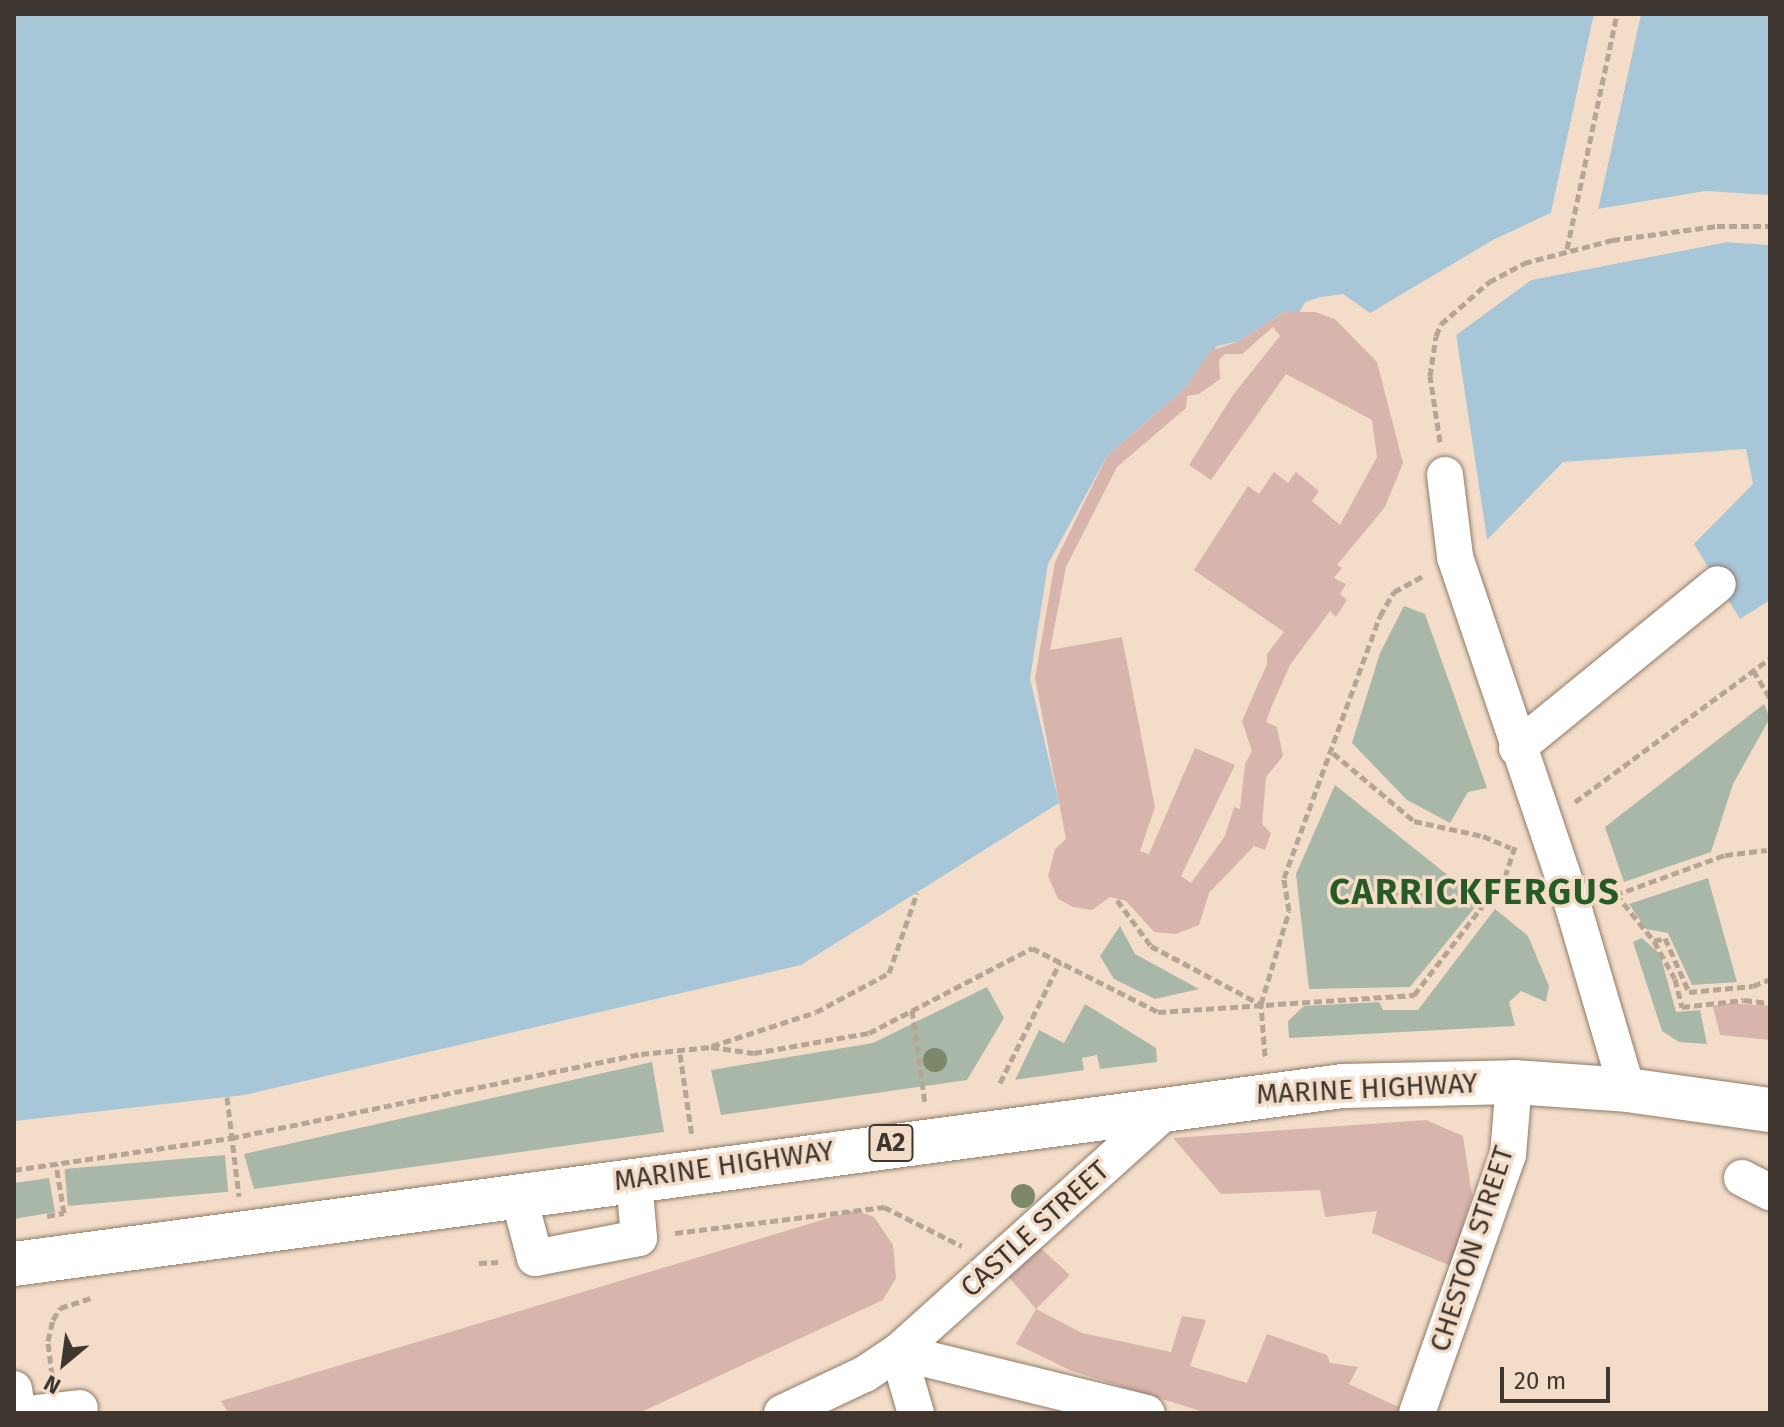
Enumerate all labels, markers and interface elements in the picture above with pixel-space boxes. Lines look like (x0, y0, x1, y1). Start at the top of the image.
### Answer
district label: CARRICKFERGUS (1329, 871, 1621, 915)
street label: MARINE HIGHWAY (1255, 1066, 1479, 1112)
road number: A2 (867, 1121, 915, 1165)
street label: MARINE HIGHWAY (612, 1134, 836, 1198)
street label: CHESTON STREET (1423, 1142, 1521, 1356)
street label: CASTLE STREET (954, 1154, 1116, 1304)
north arrow (24, 1323, 104, 1403)
scale bar (1504, 1351, 1614, 1401)
text: 20 m (1514, 1367, 1566, 1395)
text: N (39, 1369, 65, 1400)

